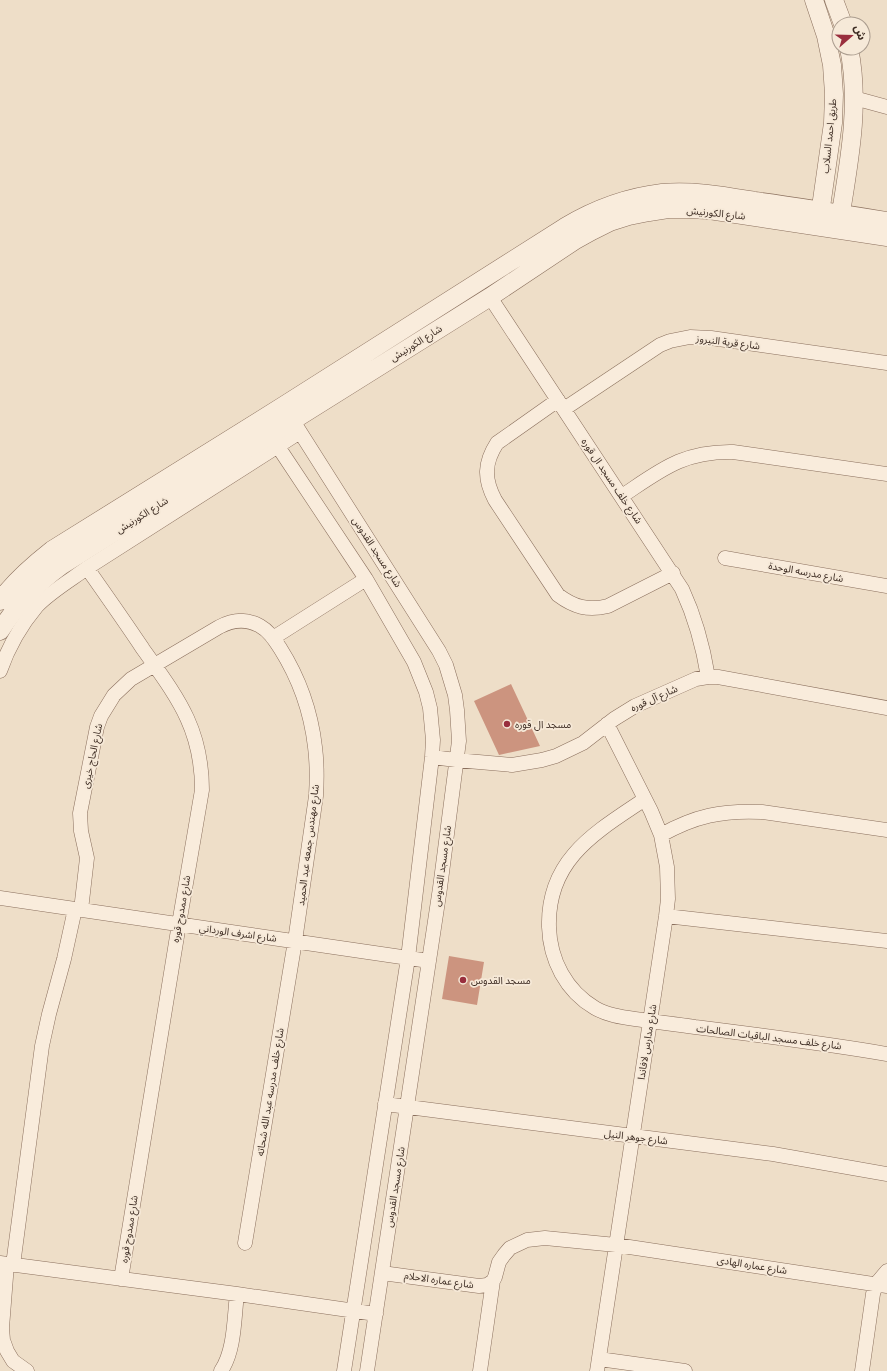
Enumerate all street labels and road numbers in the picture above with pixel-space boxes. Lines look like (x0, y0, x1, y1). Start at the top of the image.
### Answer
street label: طريق احمد السلاب (819, 98, 839, 174)
street label: شارع الكورنيش (686, 203, 746, 224)
street label: شارع الكورنيش (387, 322, 445, 365)
street label: شارع قرية النيروز (694, 331, 761, 353)
street label: شارع خلف مسجد ال قوره (578, 436, 646, 527)
street label: شارع الكورنيش (113, 494, 171, 537)
street label: شارع مسجد القدوس (348, 514, 405, 590)
street label: شارع مدرسه الوحدة (767, 559, 845, 586)
street label: شارع آل قوره (628, 682, 680, 715)
street label: شارع الحاج خيرى (79, 722, 106, 790)
street label: شارع مهندس جمعه عبد الحميد (294, 783, 323, 906)
street label: شارع مسجد القدوس (430, 825, 455, 907)
street label: شارع ممدوح قوره (169, 874, 194, 944)
street label: شارع اشرف الورداني (198, 921, 278, 946)
street label: شارع مدارس لافاندا (635, 1003, 660, 1081)
street label: شارع خلف مسجد الباقيات الصالحات (696, 1022, 842, 1053)
street label: شارع خلف مدرسه عبد الله شحاته (253, 1027, 288, 1157)
street label: شارع جوهر النيل (603, 1127, 669, 1148)
street label: شارع مسجد القدوس (382, 1146, 409, 1228)
street label: شارع ممدوح قوره (117, 1194, 142, 1264)
street label: شارع عماره الهادى (716, 1253, 788, 1278)
street label: شارع عماره الاحلام (403, 1269, 475, 1293)

